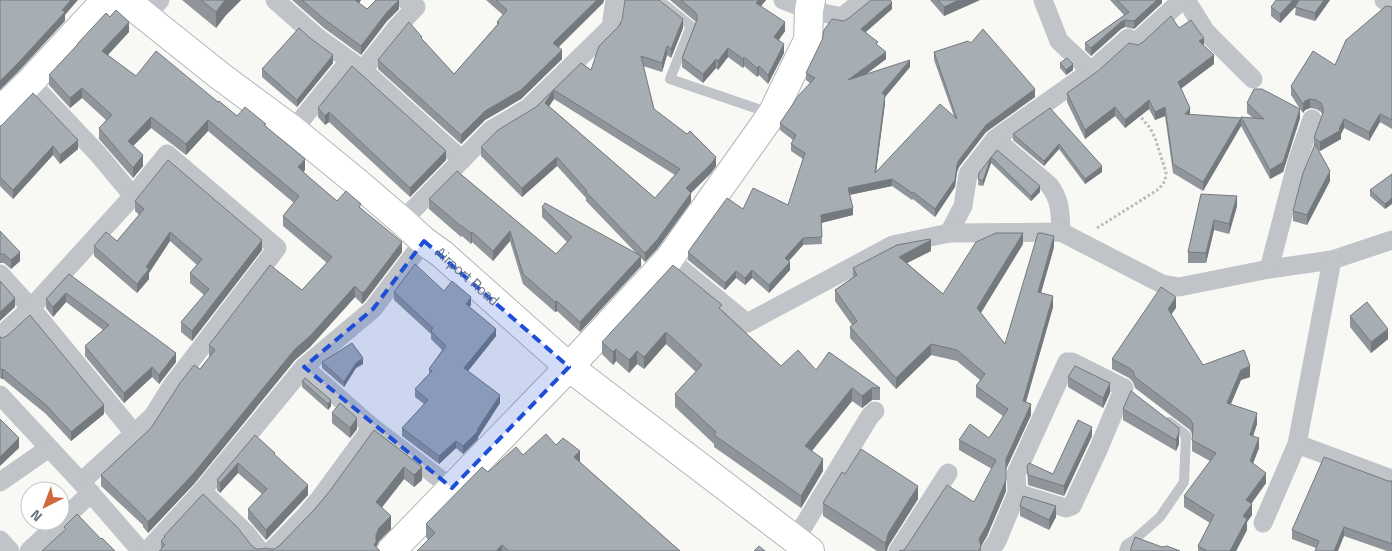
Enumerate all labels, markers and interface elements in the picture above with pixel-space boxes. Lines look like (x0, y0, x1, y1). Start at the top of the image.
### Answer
street label: Airport Road (431, 241, 505, 311)
north arrow (20, 481, 70, 531)
text: N (25, 505, 47, 527)

